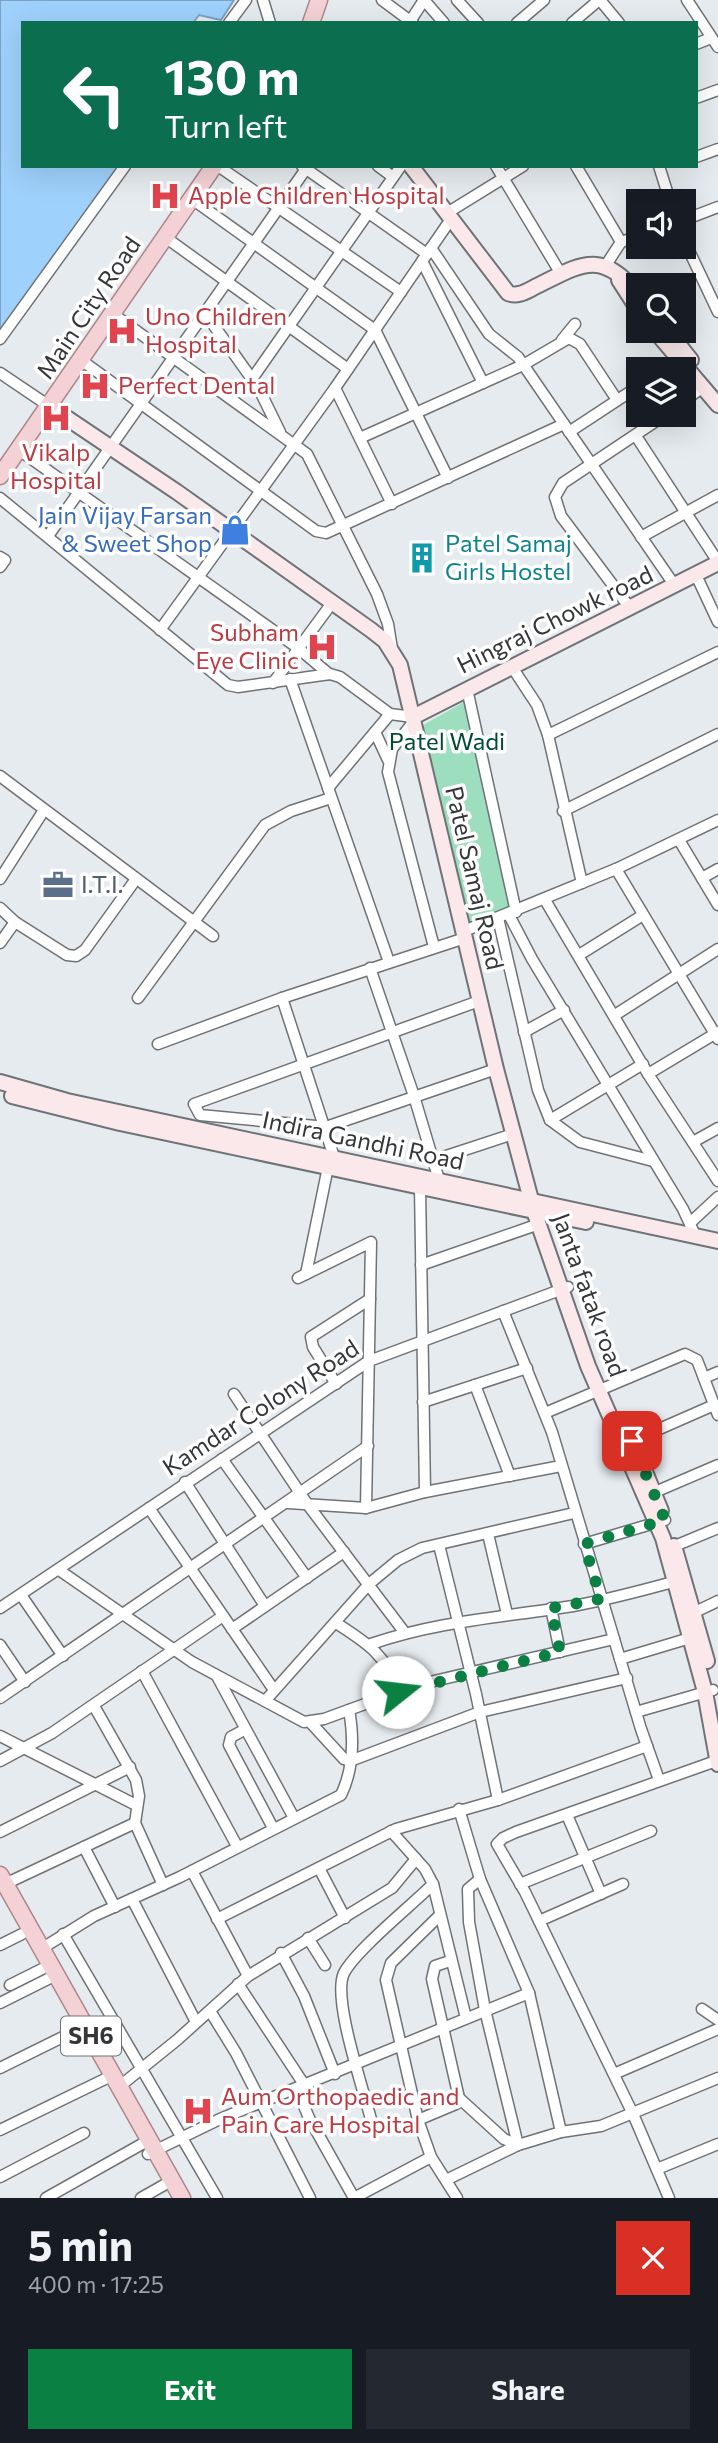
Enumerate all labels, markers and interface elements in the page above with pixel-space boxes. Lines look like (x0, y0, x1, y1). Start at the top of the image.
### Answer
text: 130 m (164, 45, 299, 105)
icon: left (49, 49, 140, 140)
text: Turn left (164, 105, 288, 145)
hospital icon: Apple Children Hospital (148, 179, 182, 213)
place label: Apple Children Hospital (188, 180, 445, 209)
map controls (626, 189, 696, 427)
button: sound (626, 189, 696, 259)
street label: Main City Road (30, 231, 146, 384)
button: search (626, 273, 696, 343)
place label: Uno Children Hospital (145, 301, 287, 358)
hospital icon: Uno Children Hospital (105, 314, 139, 348)
button: layers (626, 357, 696, 427)
hospital icon: Perfect Dental (78, 369, 112, 403)
place label: Perfect Dental (118, 370, 275, 399)
hospital icon: Vikalp Hospital (39, 401, 73, 435)
place label: Vikalp Hospital (10, 437, 102, 494)
place label: Jain Vijay Farsan & Sweet Shop (38, 500, 212, 557)
shop icon: Jain Vijay Farsan & Sweet Shop (218, 513, 252, 547)
place label: Patel Samaj Girls Hostel (445, 528, 572, 585)
building icon: Patel Samaj Girls Hostel (405, 541, 439, 575)
street label: Hingraj Chowk road (452, 559, 657, 679)
place label: Subham Eye Clinic (195, 617, 299, 674)
hospital icon: Subham Eye Clinic (305, 630, 339, 664)
park label: Patel Wadi (389, 726, 505, 755)
street label: Patel Samaj Road (440, 783, 511, 972)
office icon: I.T.I. (41, 868, 75, 902)
place label: I.T.I. (81, 869, 123, 898)
street label: Indira Gandhi Road (260, 1104, 467, 1175)
street label: Janta fatak road (547, 1209, 633, 1380)
street label: Kamdar Colony Road (157, 1333, 364, 1481)
pin (602, 1411, 662, 1471)
icon: arrive (613, 1422, 651, 1460)
position arrow (361, 1655, 435, 1729)
road number: SH6 (61, 2016, 121, 2056)
place label: Aum Orthopaedic and Pain Care Hospital (221, 2081, 459, 2138)
hospital icon: Aum Orthopaedic and Pain Care Hospital (181, 2094, 215, 2128)
text: 5 min (28, 2218, 133, 2270)
button: close (616, 2221, 690, 2295)
text: 400 m · 17:25 (28, 2270, 164, 2298)
button: Exit (28, 2349, 352, 2429)
button: Share (366, 2349, 690, 2429)

